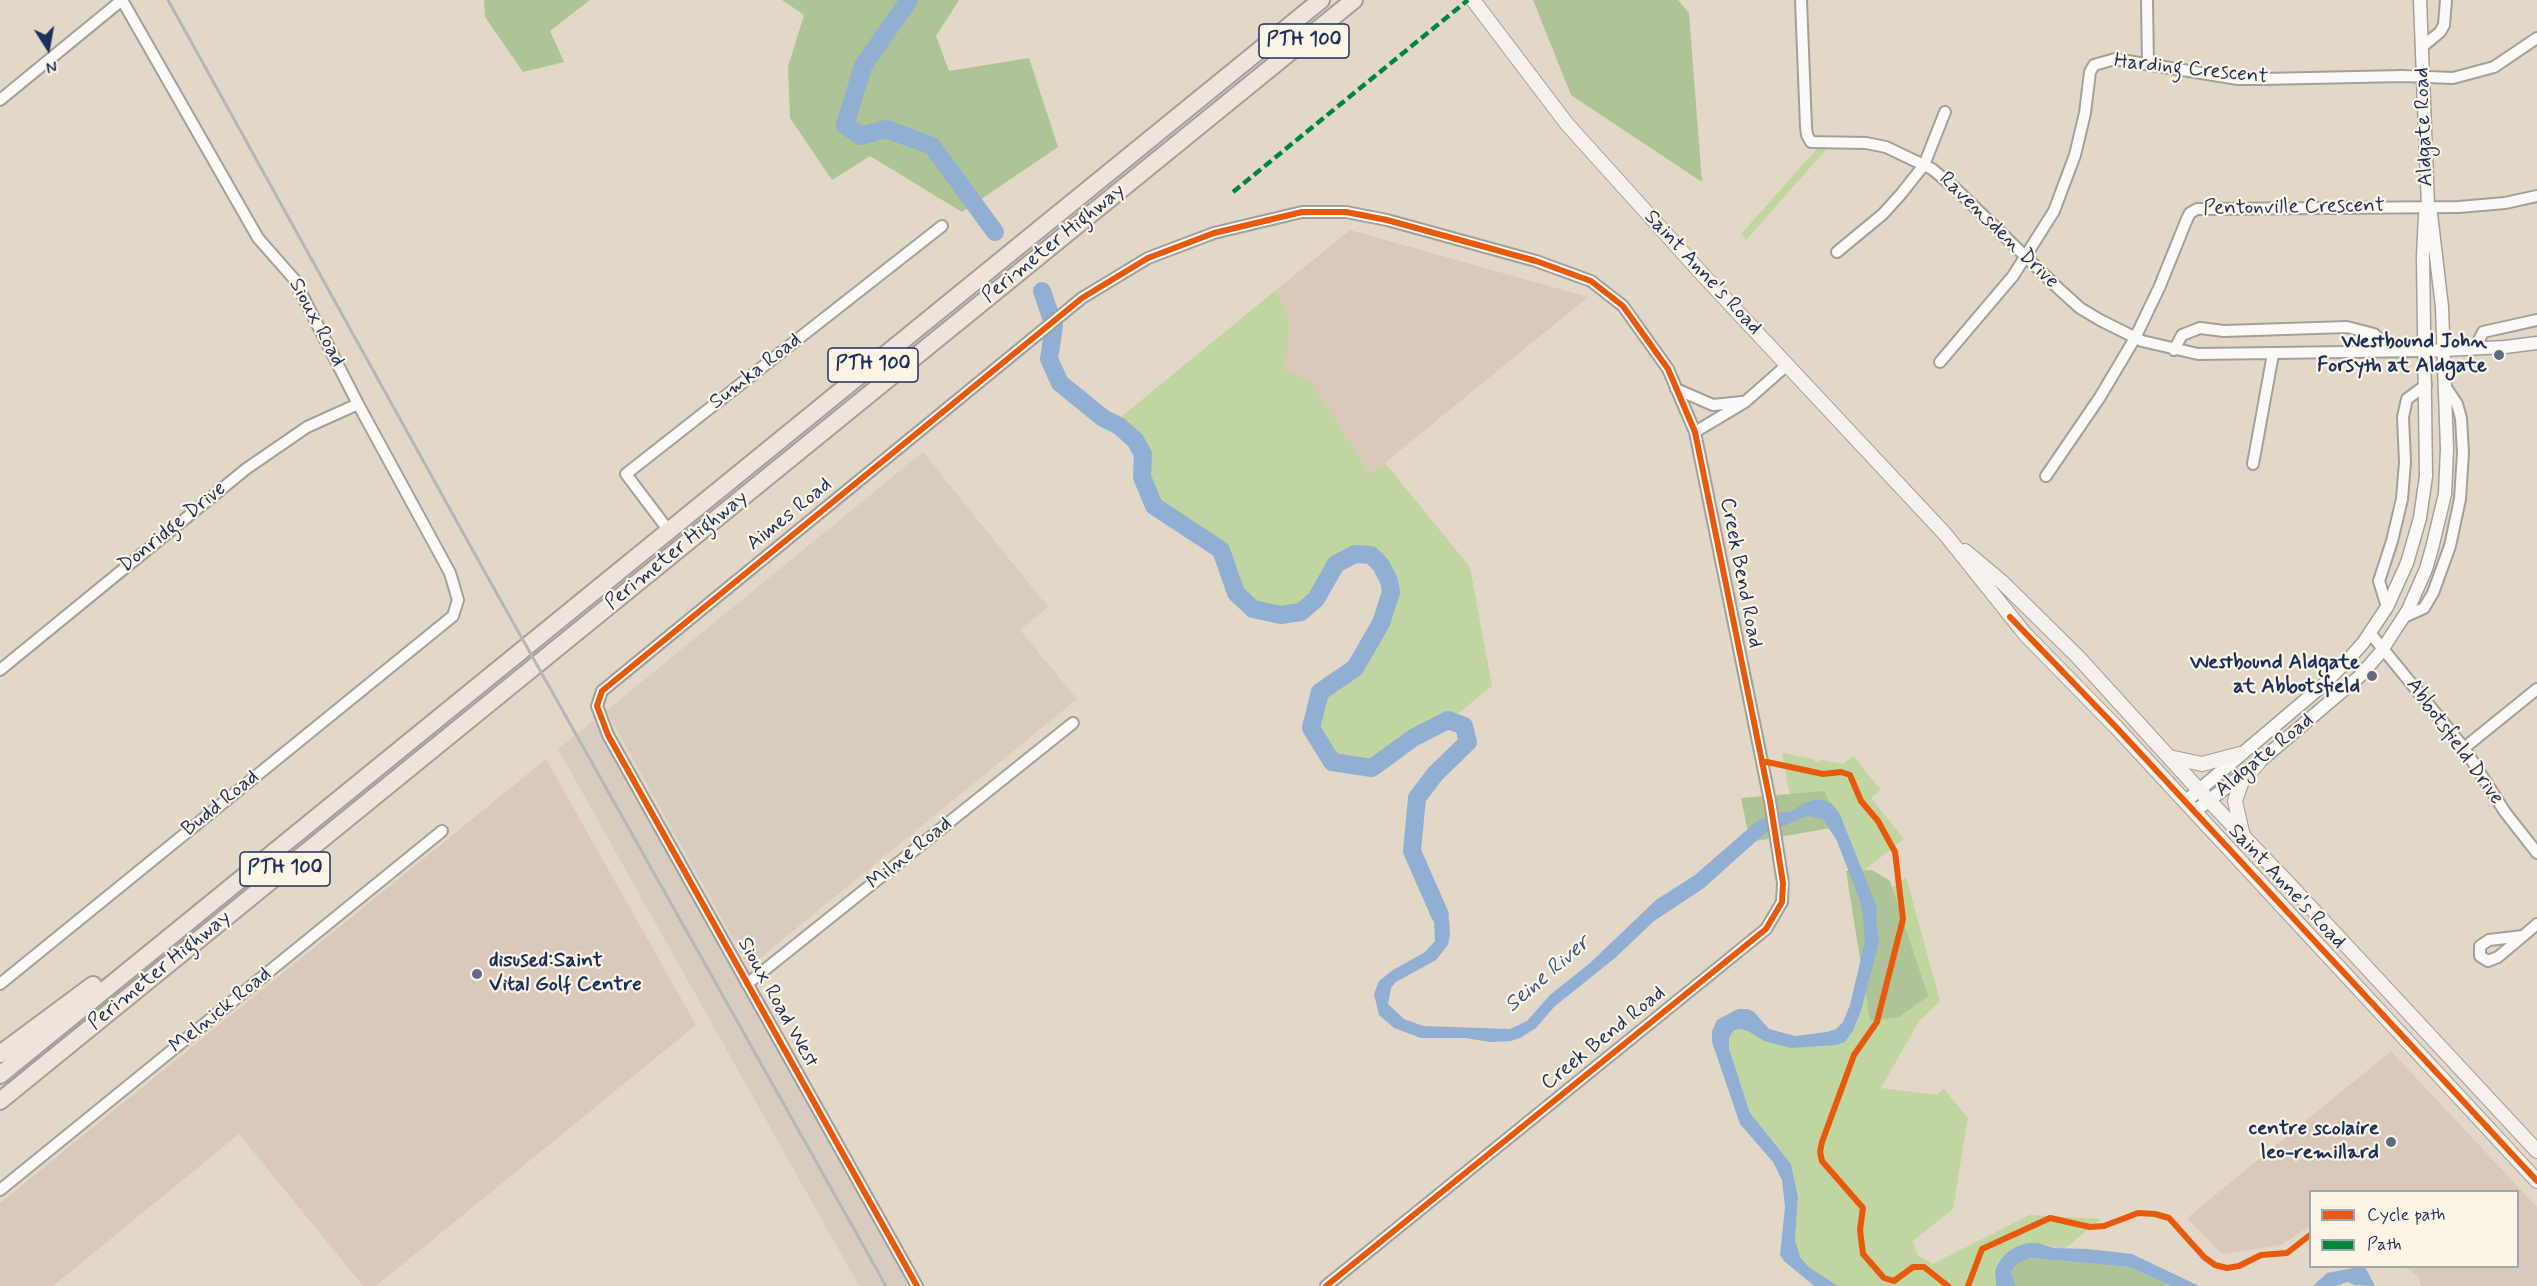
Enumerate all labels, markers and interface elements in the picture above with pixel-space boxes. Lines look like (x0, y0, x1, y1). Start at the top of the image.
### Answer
north arrow (18, 18, 78, 78)
road number: PTH 100 (1259, 24, 1349, 58)
street label: Harding Crescent (2113, 49, 2269, 91)
text: N (44, 55, 59, 77)
street label: Aldgate Road (2410, 67, 2440, 187)
street label: Ravensden Drive (1933, 167, 2063, 295)
street label: Perimeter Highway (978, 179, 1130, 309)
street label: Pentonville Crescent (2203, 194, 2385, 222)
street label: Saint Anne's Road (1638, 205, 1766, 341)
street label: Sioux Road (282, 275, 350, 371)
street label: Sumka Road (705, 328, 807, 416)
place label: Westbound John Forsyth at Aldgate (2317, 330, 2487, 380)
road number: PTH 100 (828, 348, 918, 382)
marker: Westbound John Forsyth at Aldgate (2492, 348, 2506, 362)
street label: Aimes Road (742, 473, 838, 557)
street label: Donridge Drive (114, 477, 232, 579)
street label: Perimeter Highway (601, 486, 753, 616)
street label: Creek Bend Road (1713, 496, 1767, 650)
place label: Westbound Aldgate at Abbotsfield (2190, 651, 2360, 701)
marker: Westbound Aldgate at Abbotsfield (2365, 669, 2379, 683)
street label: Abbotsfield Drive (2400, 674, 2508, 810)
street label: Aldgate Road (2211, 709, 2319, 803)
street label: Budd Road (177, 765, 265, 843)
street label: Milne Road (862, 812, 958, 896)
street label: Saint Anne's Road (2222, 819, 2350, 955)
road number: PTH 100 (240, 852, 330, 886)
street label: Perimeter Highway (84, 906, 236, 1036)
water label: Seine River (1500, 931, 1596, 1019)
street label: Sioux Road West (731, 934, 823, 1072)
place label: disused:Saint Vital Golf Centre (489, 949, 642, 999)
street label: Melnick Road (165, 962, 277, 1060)
marker: disused:Saint Vital Golf Centre (470, 967, 484, 981)
street label: Creek Bend Road (1537, 981, 1671, 1097)
place label: centre scolaire leo-remillard (2248, 1117, 2379, 1167)
marker: centre scolaire leo-remillard (2384, 1135, 2398, 1149)
legend (2309, 1190, 2519, 1268)
text: Cycle path (2367, 1203, 2445, 1227)
text: Path (2367, 1233, 2402, 1257)

